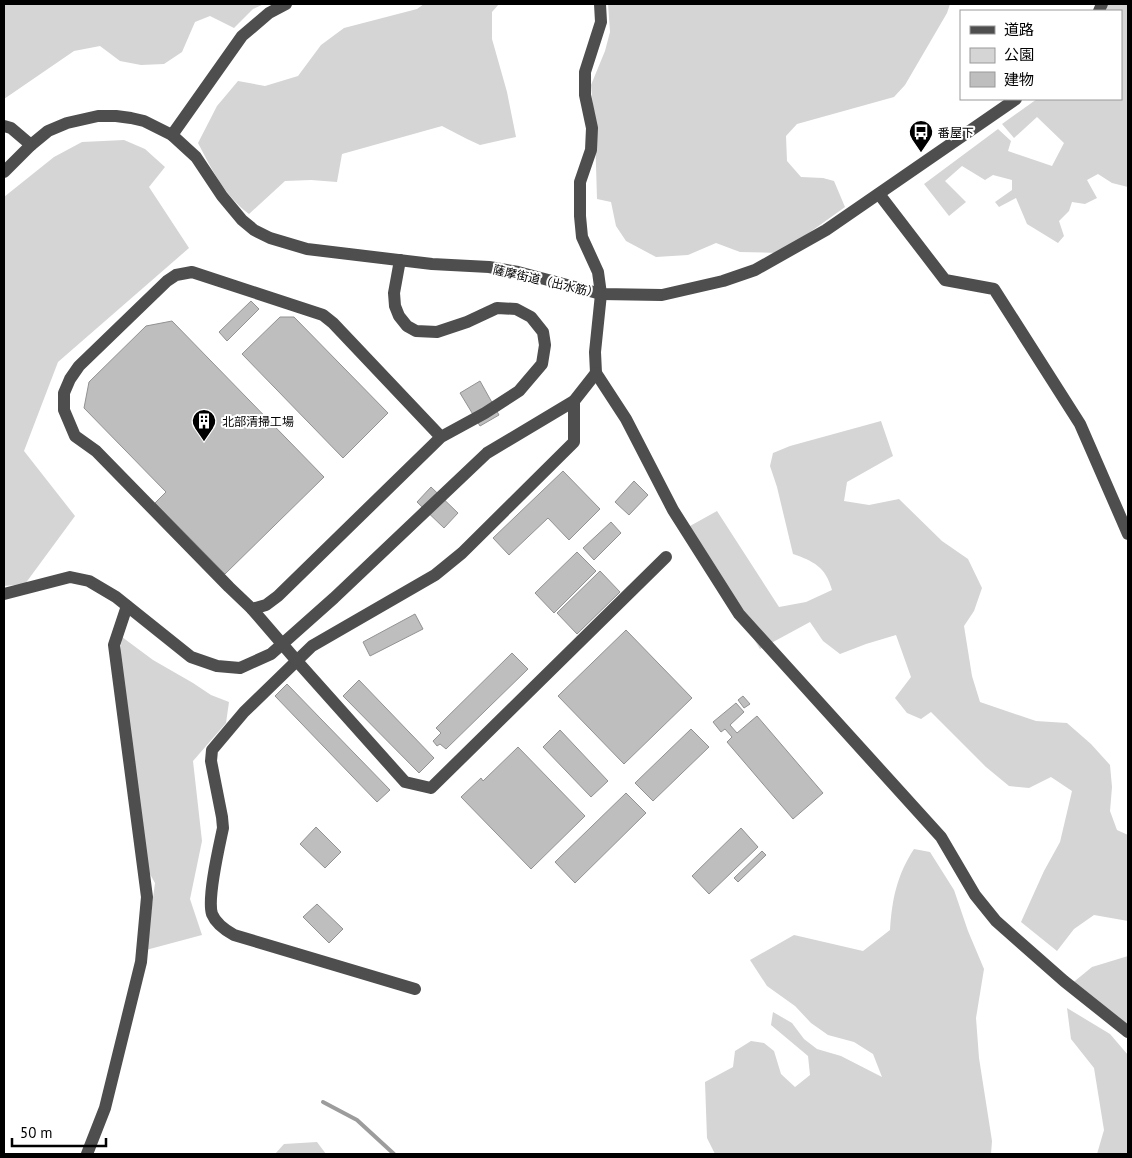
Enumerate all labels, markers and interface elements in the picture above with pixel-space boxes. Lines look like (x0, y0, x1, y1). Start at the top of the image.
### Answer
legend (960, 10, 1122, 100)
text: 道路 (1004, 20, 1034, 39)
text: 公園 (1004, 45, 1034, 64)
text: 建物 (1004, 70, 1034, 89)
bus stop icon: 番屋下 (908, 119, 934, 153)
place label: 番屋下 (938, 125, 974, 140)
street label: 薩摩街道（出水筋） (492, 262, 600, 300)
building icon: 北部清掃工場 (191, 408, 217, 442)
place label: 北部清掃工場 (222, 414, 294, 429)
scale bar (12, 1116, 106, 1148)
text: 50 m (20, 1123, 53, 1142)

